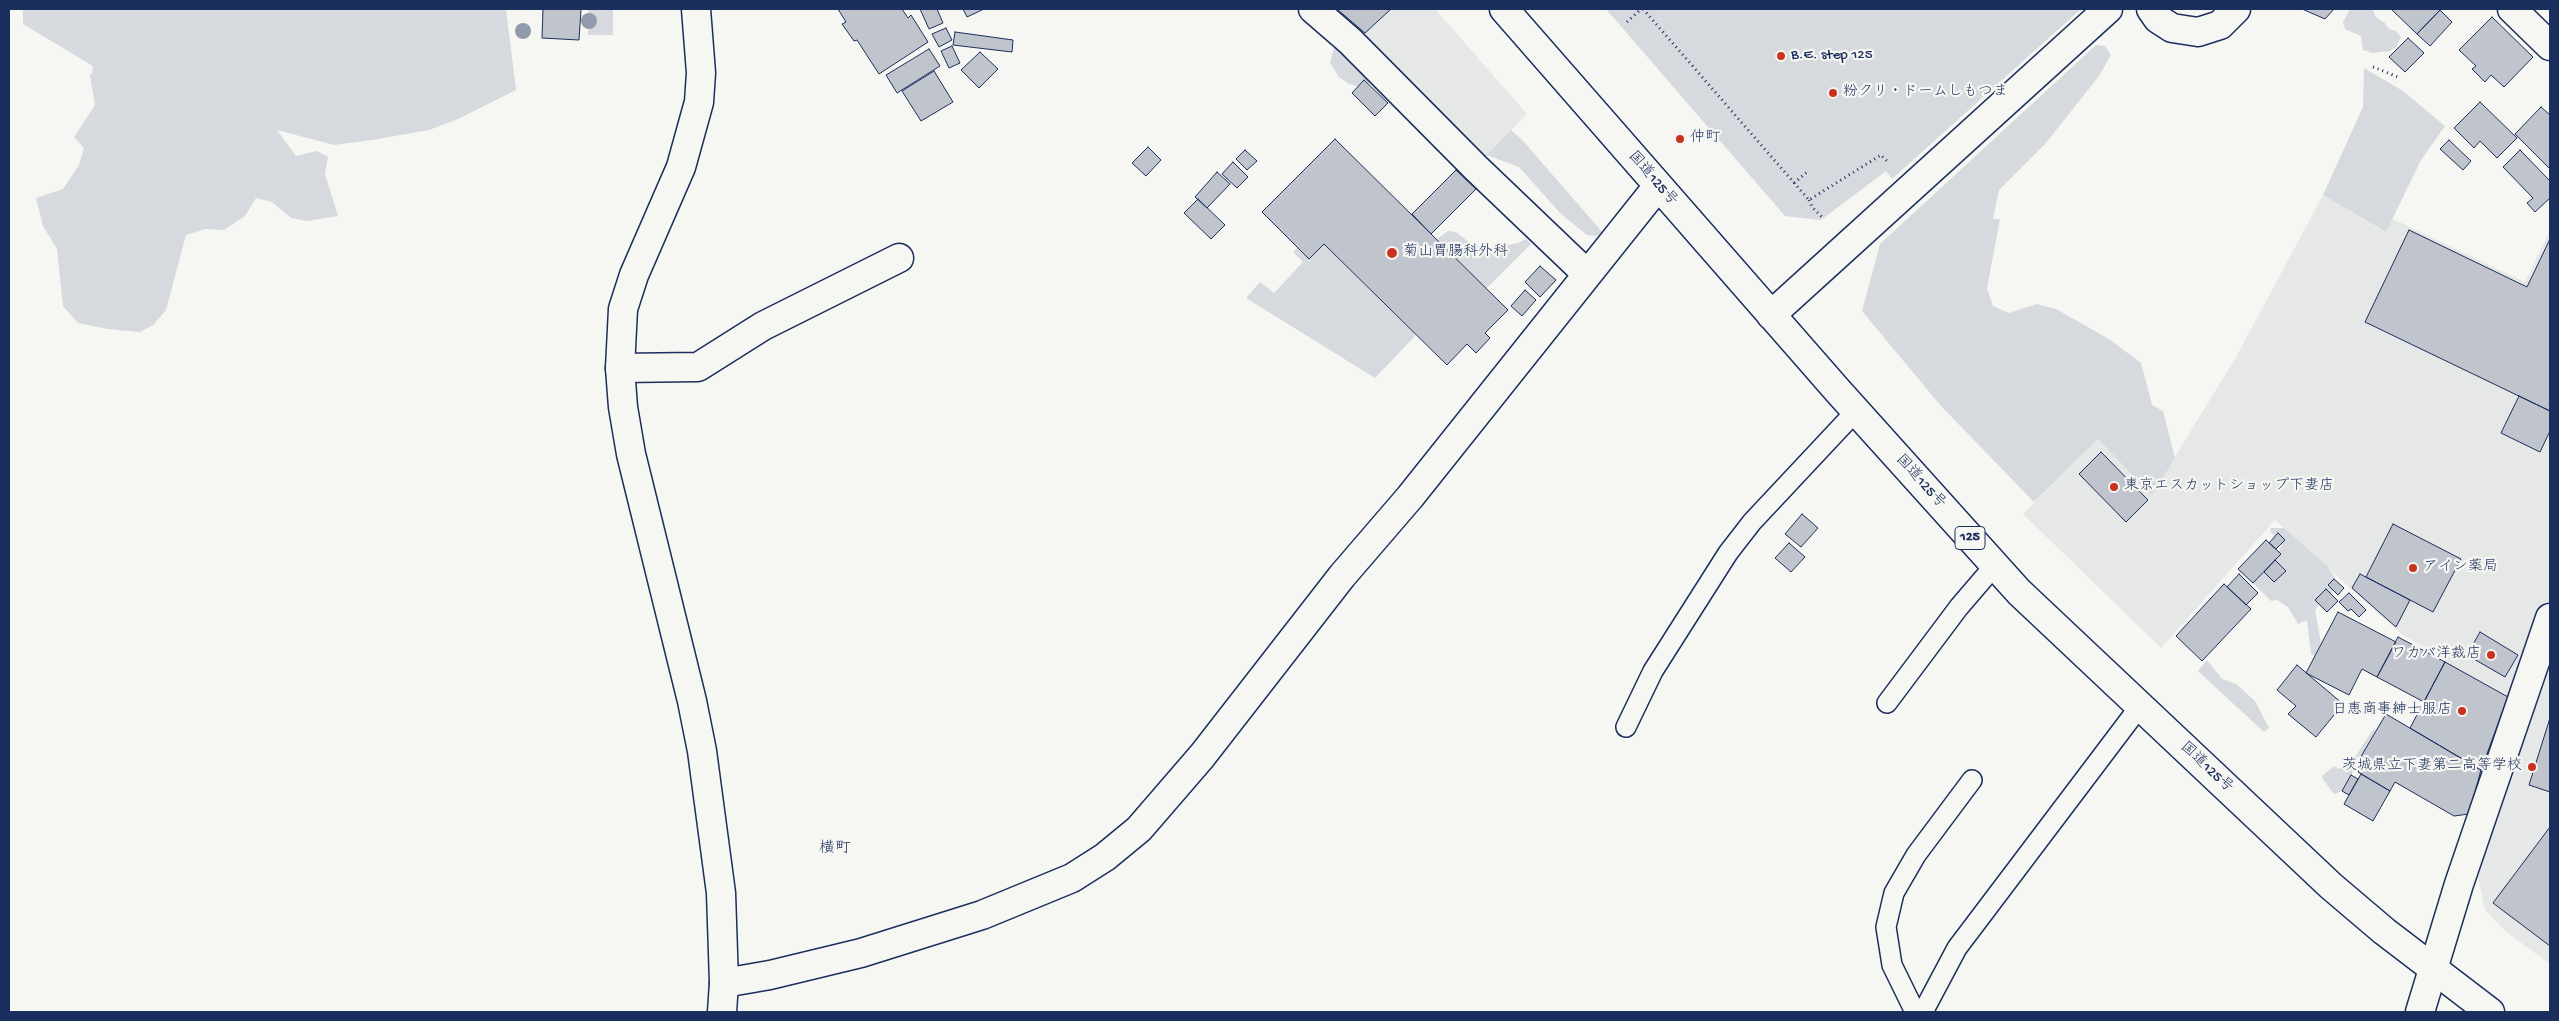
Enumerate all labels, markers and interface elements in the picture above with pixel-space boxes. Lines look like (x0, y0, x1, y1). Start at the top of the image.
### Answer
place label: B.E. step 125 (1791, 47, 1873, 65)
marker: B.E. step 125 (1775, 50, 1787, 62)
place label: 粉クリ・ドームしもつま (1843, 84, 2008, 102)
marker: 粉クリ・ドームしもつま (1827, 87, 1839, 99)
place label: 仲町 (1690, 130, 1720, 148)
marker: 仲町 (1674, 133, 1686, 145)
street label: 国道125号 (1623, 148, 1681, 210)
place label: 菊山胃腸科外科 (1403, 244, 1508, 262)
marker: 菊山胃腸科外科 (1385, 246, 1399, 260)
street label: 国道125号 (1891, 451, 1949, 513)
place label: 東京エスカットショップ下妻店 (2124, 478, 2334, 496)
marker: 東京エスカットショップ下妻店 (2108, 481, 2120, 493)
road number: 125 (1955, 526, 1985, 550)
place label: アイン薬局 (2423, 559, 2498, 577)
marker: アイン薬局 (2407, 562, 2419, 574)
place label: ワカバ洋裁店 (2391, 646, 2481, 664)
marker: ワカバ洋裁店 (2485, 649, 2497, 661)
place label: 日恵商事紳士服店 (2332, 702, 2452, 720)
marker: 日恵商事紳士服店 (2456, 705, 2468, 717)
street label: 国道125号 (2176, 739, 2236, 797)
place label: 茨城県立下妻第二高等学校 (2342, 758, 2522, 776)
marker: 茨城県立下妻第二高等学校 (2526, 761, 2538, 773)
district label: 横町 (819, 840, 851, 860)

